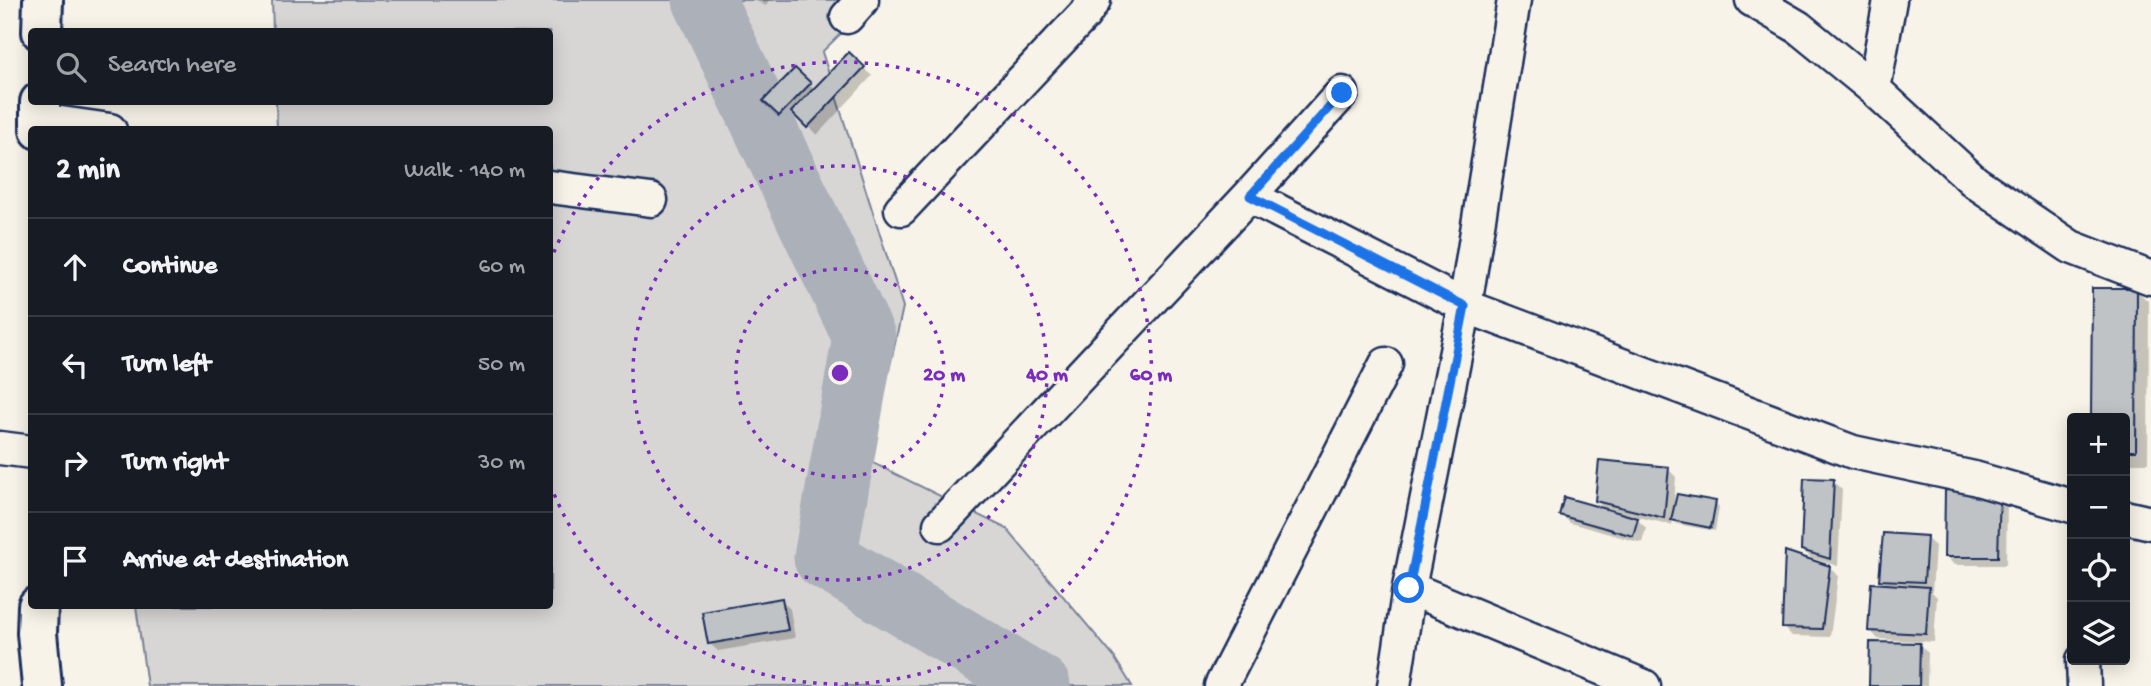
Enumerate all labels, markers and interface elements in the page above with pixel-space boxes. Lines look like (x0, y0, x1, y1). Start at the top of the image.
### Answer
search box (28, 28, 553, 105)
icon: search (52, 48, 90, 86)
text: Search here (108, 51, 236, 82)
route end (1326, 77, 1357, 108)
text: 2 min (56, 154, 120, 189)
text: Walk · 140 m (404, 158, 525, 185)
icon: ahead (56, 248, 94, 286)
text: Continue (123, 252, 217, 283)
text: 60 m (479, 254, 525, 281)
icon: left (56, 346, 94, 384)
text: Turn left (123, 350, 211, 381)
text: 50 m (478, 352, 525, 379)
centre of rings (828, 361, 852, 385)
text: 20 m (923, 364, 965, 389)
text: 40 m (1025, 364, 1068, 389)
text: 60 m (1130, 364, 1172, 389)
map controls (2067, 413, 2130, 665)
button: + (2067, 413, 2130, 476)
icon: right (56, 444, 94, 482)
text: Turn right (123, 448, 227, 479)
text: 30 m (478, 450, 525, 477)
button: − (2067, 476, 2130, 539)
button: locate (2067, 539, 2130, 602)
icon: arrive (56, 542, 94, 580)
text: Arrive at destination (123, 546, 348, 577)
route start (1393, 572, 1424, 603)
button: layers (2067, 602, 2130, 665)

